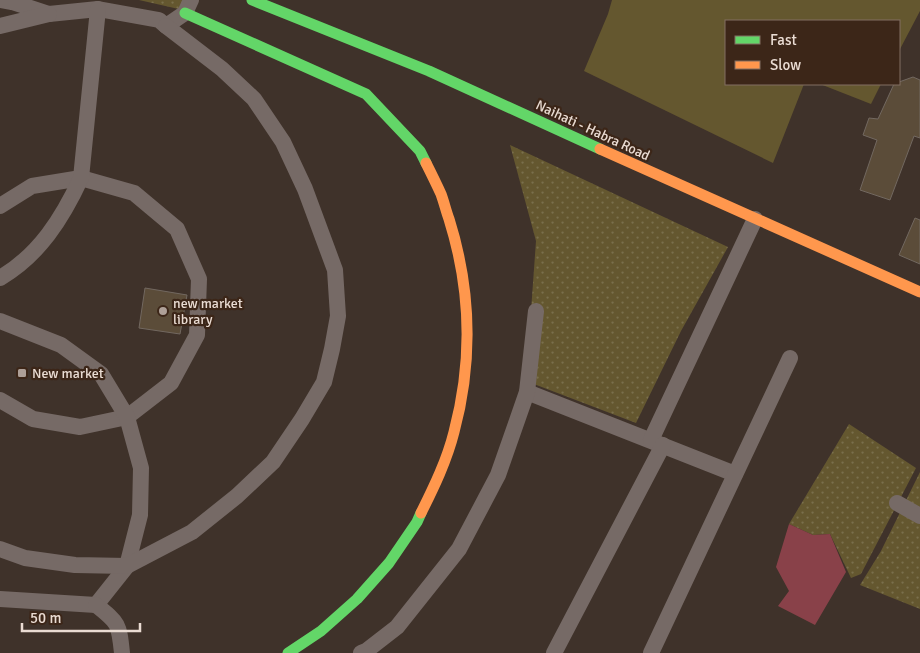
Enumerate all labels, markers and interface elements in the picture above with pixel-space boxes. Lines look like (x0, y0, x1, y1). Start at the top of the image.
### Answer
legend (725, 20, 900, 85)
text: Fast (770, 31, 797, 49)
text: Slow (770, 56, 801, 74)
street label: Naihati - Habra Road (533, 97, 653, 164)
place label: new market library (173, 295, 243, 328)
marker: new market library (157, 305, 169, 317)
place label: New market (32, 365, 104, 382)
marker: New market (16, 367, 28, 379)
scale bar (22, 600, 140, 632)
text: 50 m (30, 609, 61, 627)

